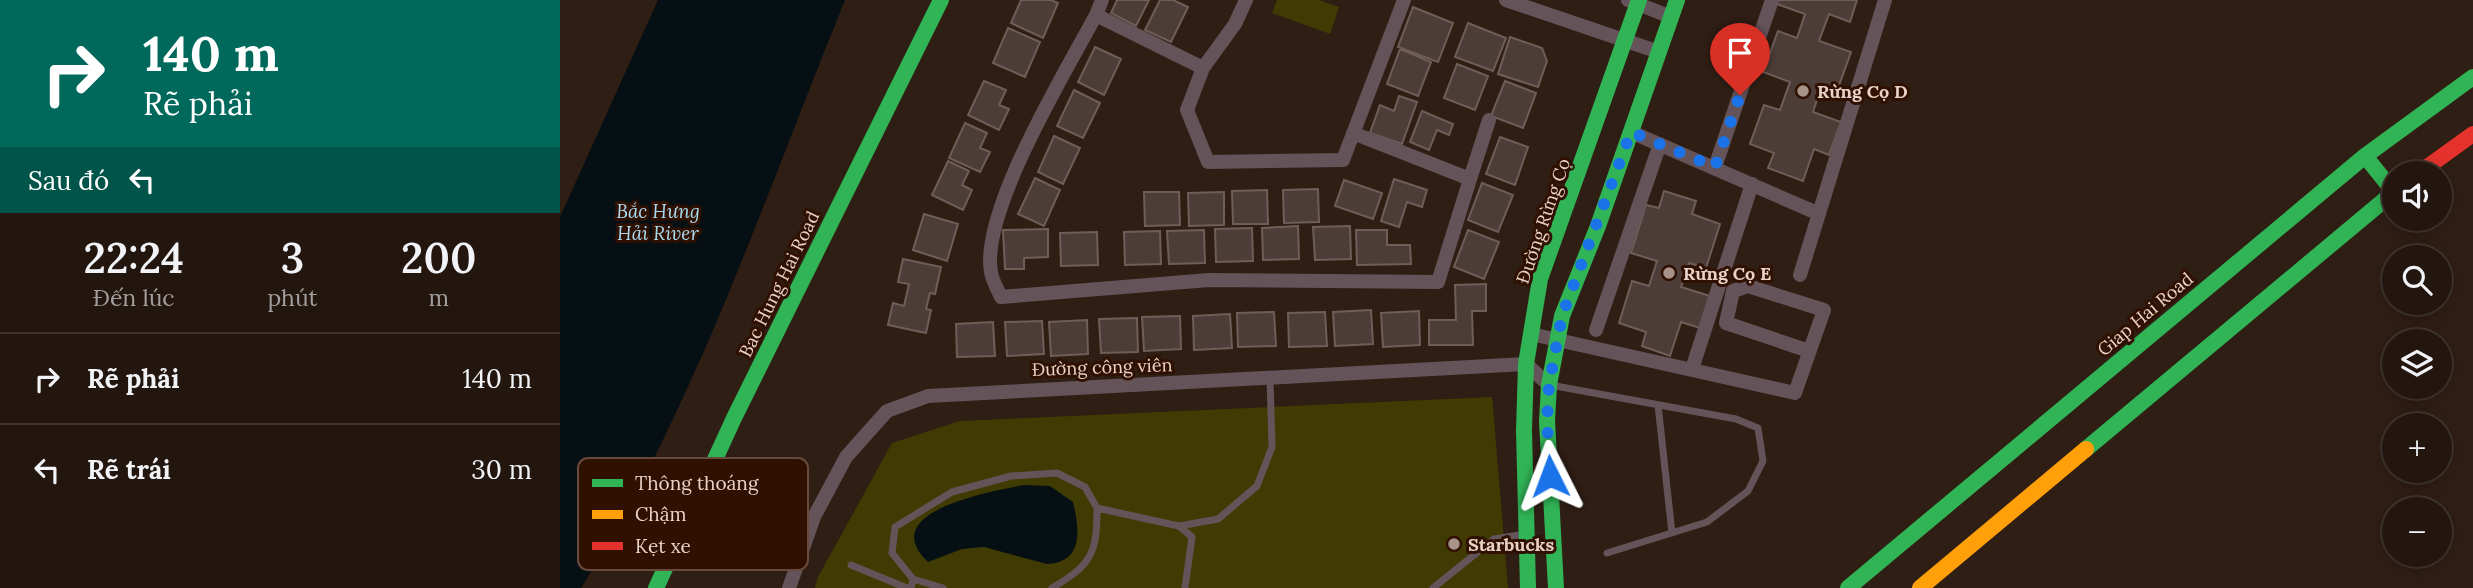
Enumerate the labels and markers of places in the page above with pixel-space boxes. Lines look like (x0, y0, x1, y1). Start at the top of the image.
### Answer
pin (1710, 23, 1770, 95)
place label: Rừng Cọ D (1817, 80, 1908, 103)
marker: Rừng Cọ D (1795, 83, 1811, 99)
place label: Rừng Cọ E (1683, 262, 1771, 285)
marker: Rừng Cọ E (1661, 265, 1677, 281)
place label: Starbucks (1468, 533, 1554, 556)
marker: Starbucks (1446, 536, 1462, 552)

